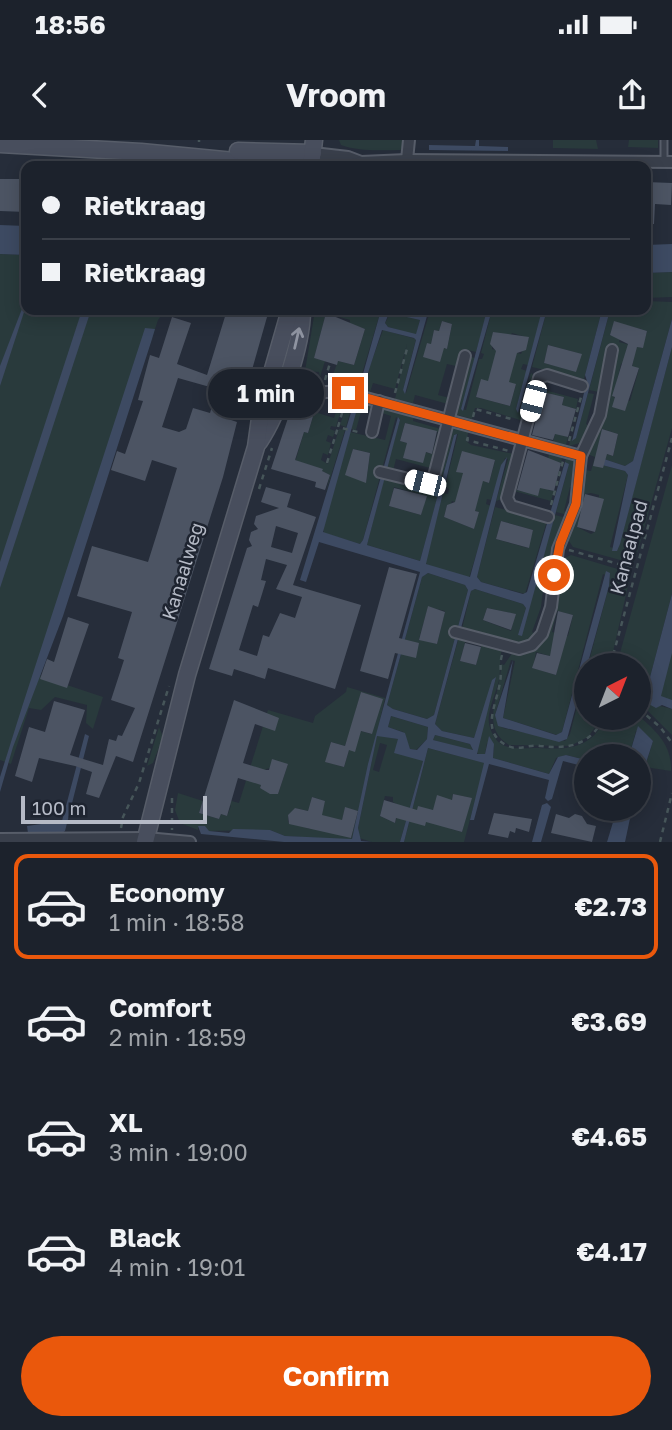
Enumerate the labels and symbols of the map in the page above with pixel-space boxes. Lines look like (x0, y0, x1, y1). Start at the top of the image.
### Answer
one-way arrow (291, 327, 304, 350)
callout: 1 min (208, 369, 324, 418)
route end (332, 377, 364, 409)
car (518, 378, 549, 424)
car (403, 468, 448, 498)
street label: Kanaalpad (604, 497, 652, 597)
street label: Kanaalweg (156, 520, 208, 622)
route start (538, 559, 570, 591)
north arrow (574, 653, 651, 730)
scale bar (21, 793, 206, 825)

